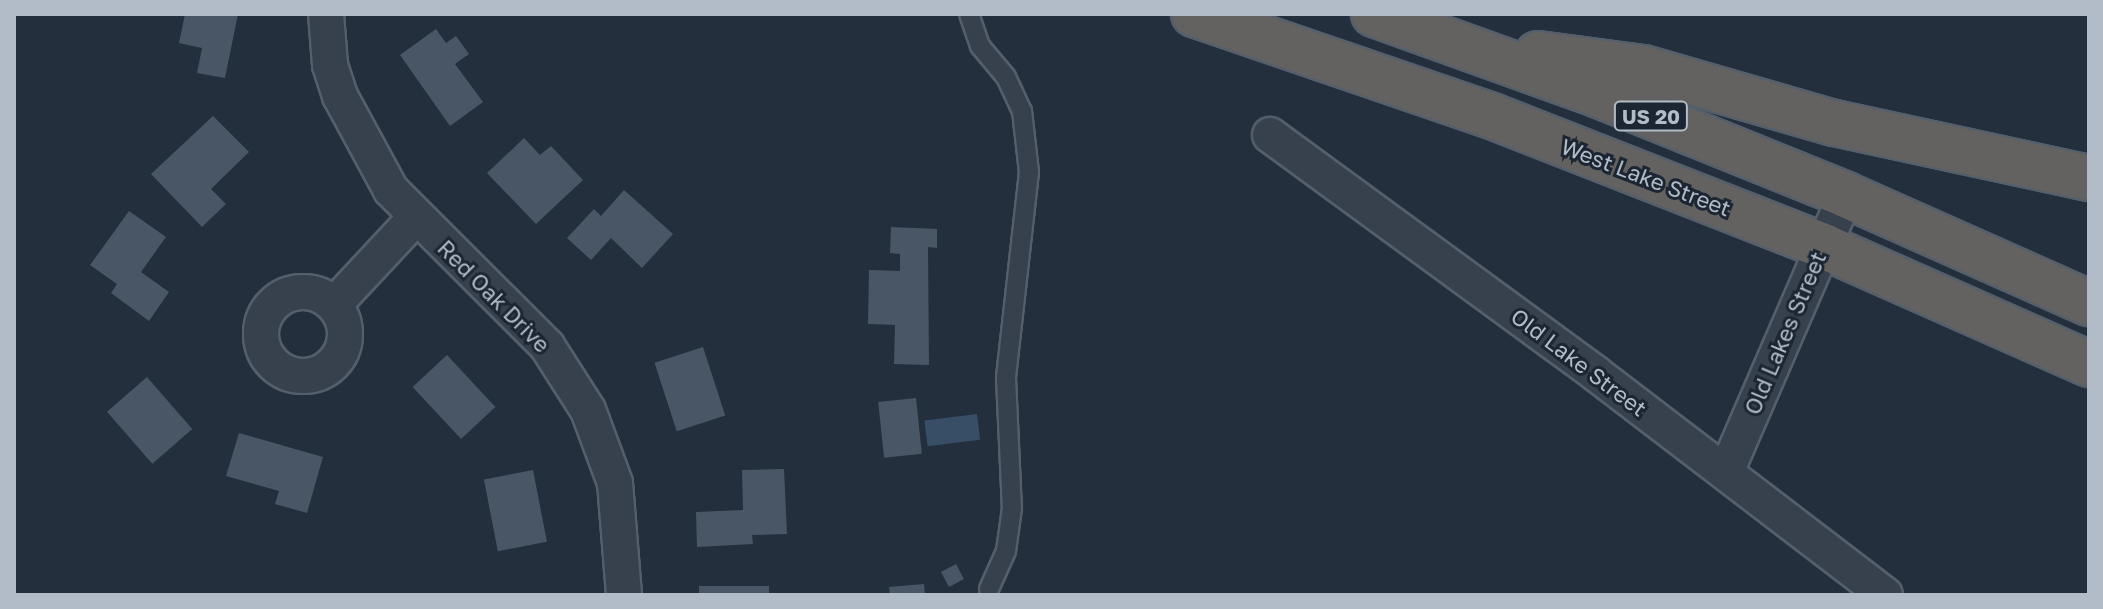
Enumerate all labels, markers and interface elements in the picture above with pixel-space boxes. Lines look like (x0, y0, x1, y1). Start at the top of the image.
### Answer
road number: US 20 (1613, 100, 1689, 132)
street label: West Lake Street (1557, 133, 1735, 221)
street label: Red Oak Drive (432, 234, 556, 358)
street label: Old Lakes Street (1739, 248, 1831, 418)
street label: Old Lake Street (1506, 303, 1652, 421)

